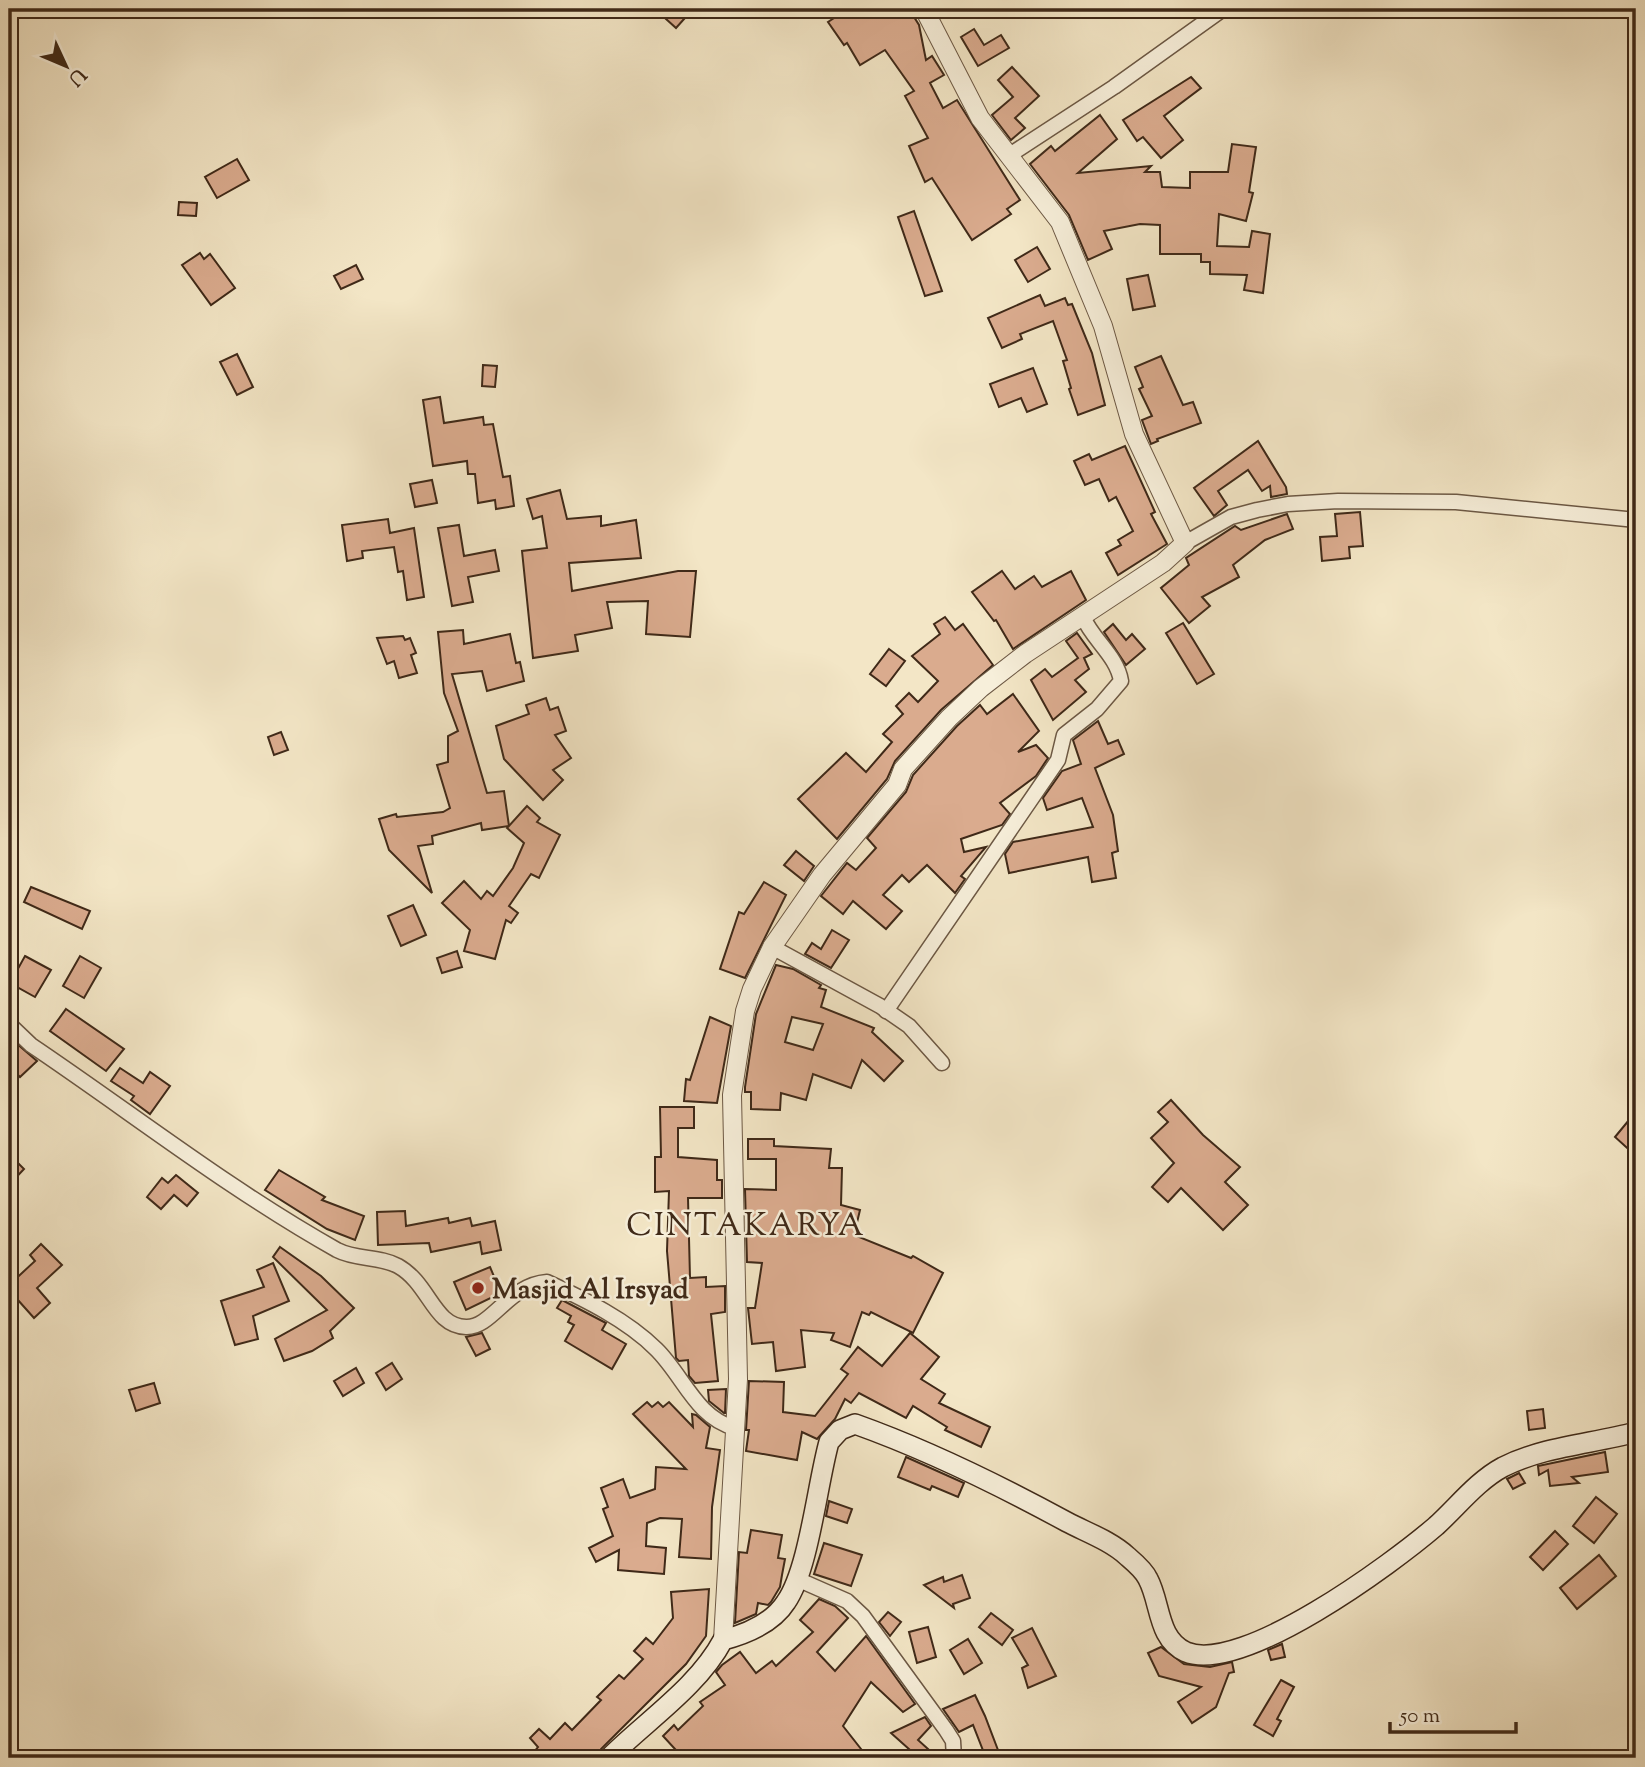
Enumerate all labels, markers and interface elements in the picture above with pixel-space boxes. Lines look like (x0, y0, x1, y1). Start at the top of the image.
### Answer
north arrow (32, 32, 102, 102)
text: U (61, 61, 92, 91)
district label: CINTAKARYA (626, 1204, 866, 1250)
place label: Masjid Al Irsyad (492, 1271, 689, 1311)
marker: Masjid Al Irsyad (470, 1280, 486, 1296)
scale bar (1390, 1690, 1516, 1734)
text: 50 m (1399, 1702, 1440, 1732)

